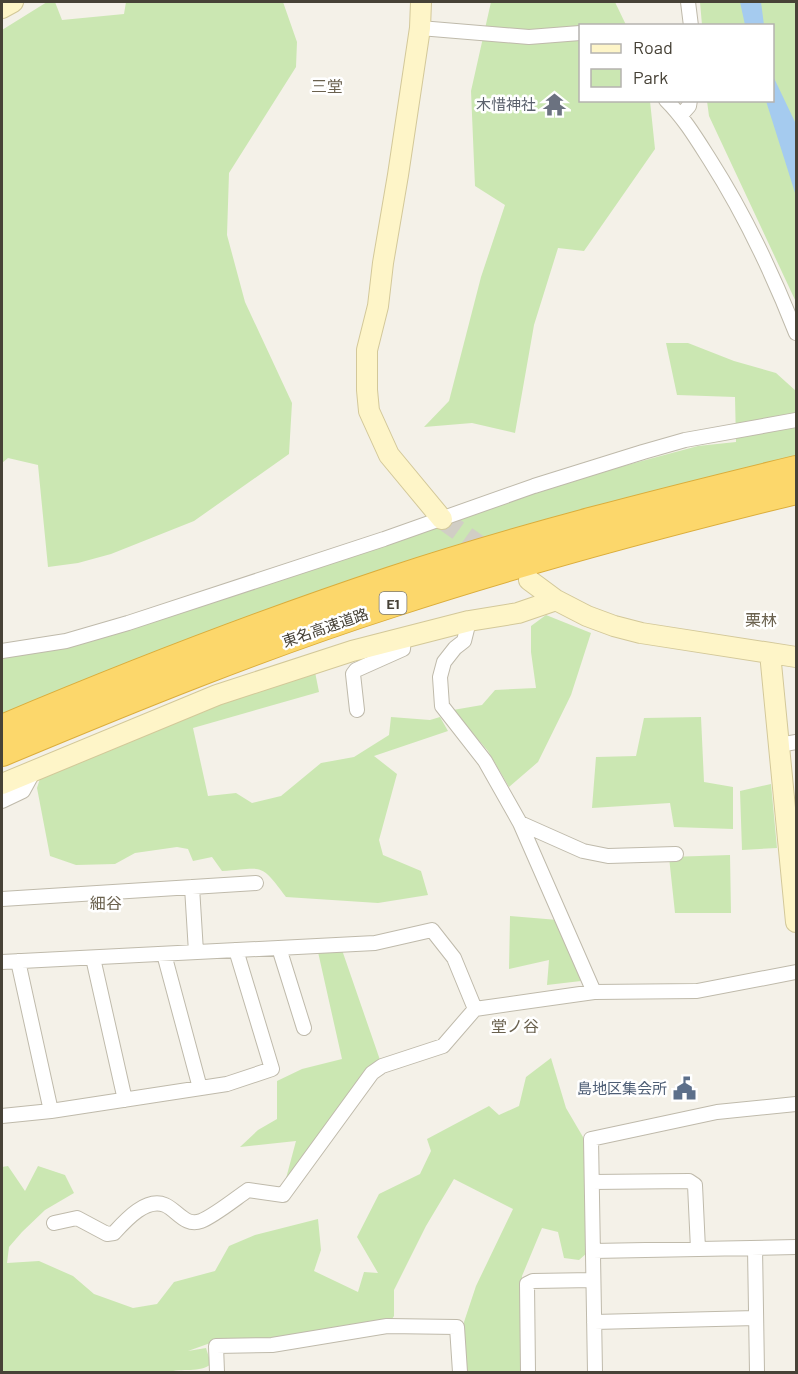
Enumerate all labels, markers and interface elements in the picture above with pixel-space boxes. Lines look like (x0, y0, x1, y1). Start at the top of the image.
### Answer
legend (579, 24, 774, 102)
text: Road (633, 36, 673, 58)
text: Park (633, 66, 668, 88)
district label: 三堂 (311, 76, 343, 95)
temple icon: 木惜神社 (541, 91, 567, 117)
place label: 木惜神社 (476, 95, 536, 113)
road number: E1 (380, 592, 406, 614)
street label: 東名高速道路 (280, 604, 370, 650)
district label: 栗林 (745, 610, 777, 629)
district label: 細谷 (90, 893, 122, 912)
district label: 堂ノ谷 (491, 1016, 539, 1035)
public building icon: 島地区集会所 (672, 1075, 698, 1101)
place label: 島地区集会所 (577, 1079, 667, 1097)

